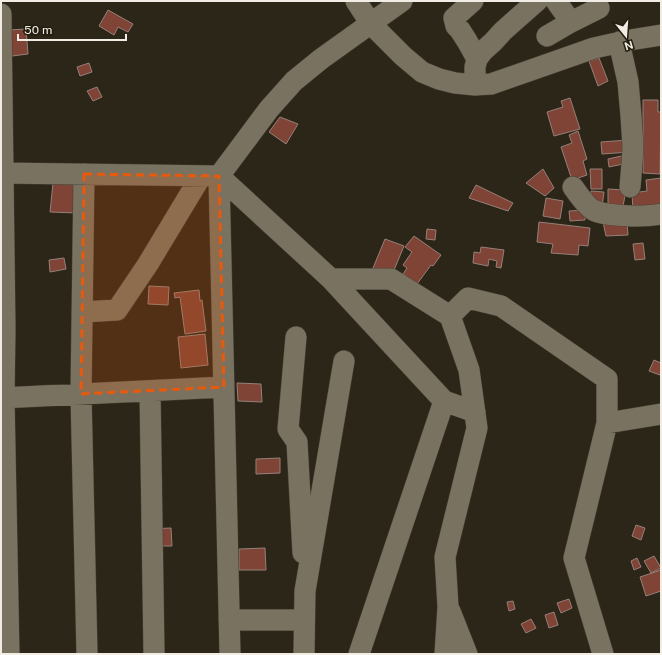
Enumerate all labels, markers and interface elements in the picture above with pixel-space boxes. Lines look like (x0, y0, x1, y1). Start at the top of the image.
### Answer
scale bar (18, 16, 126, 42)
north arrow (606, 16, 646, 56)
text: 50 m (24, 23, 52, 37)
text: N (623, 39, 635, 53)

